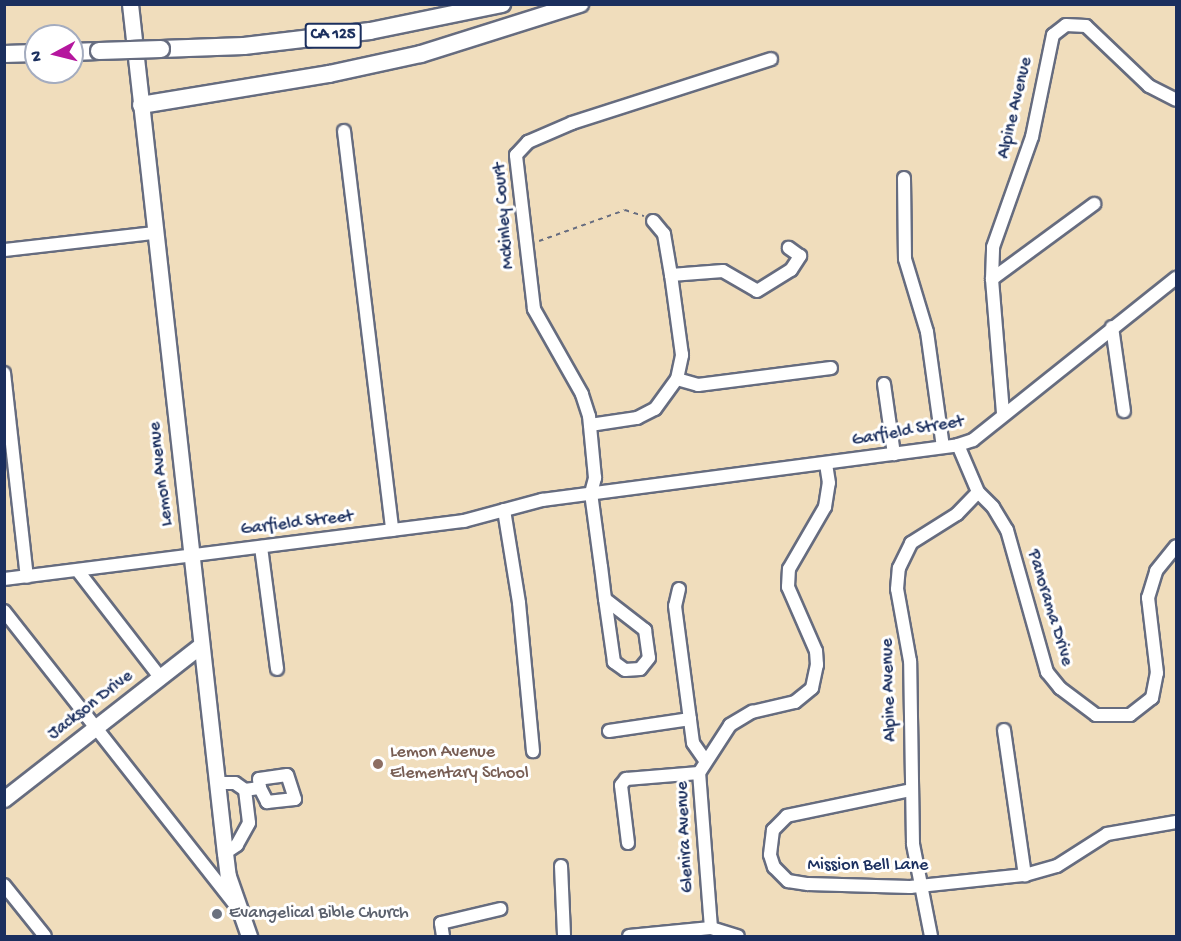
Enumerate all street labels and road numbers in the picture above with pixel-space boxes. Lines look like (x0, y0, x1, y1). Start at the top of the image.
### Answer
road number: CA 125 (304, 23, 362, 49)
street label: Alpine Avenue (994, 55, 1038, 161)
street label: Mckinley Court (490, 162, 520, 270)
street label: Garfield Street (850, 412, 966, 452)
street label: Lemon Avenue (145, 421, 179, 527)
street label: Garfield Street (240, 506, 354, 542)
street label: Panorama Drive (1021, 547, 1077, 669)
street label: Alpine Avenue (877, 638, 903, 742)
street label: Jackson Drive (44, 666, 138, 746)
street label: Glenira Avenue (672, 781, 700, 893)
street label: Mission Bell Lane (808, 855, 928, 877)

